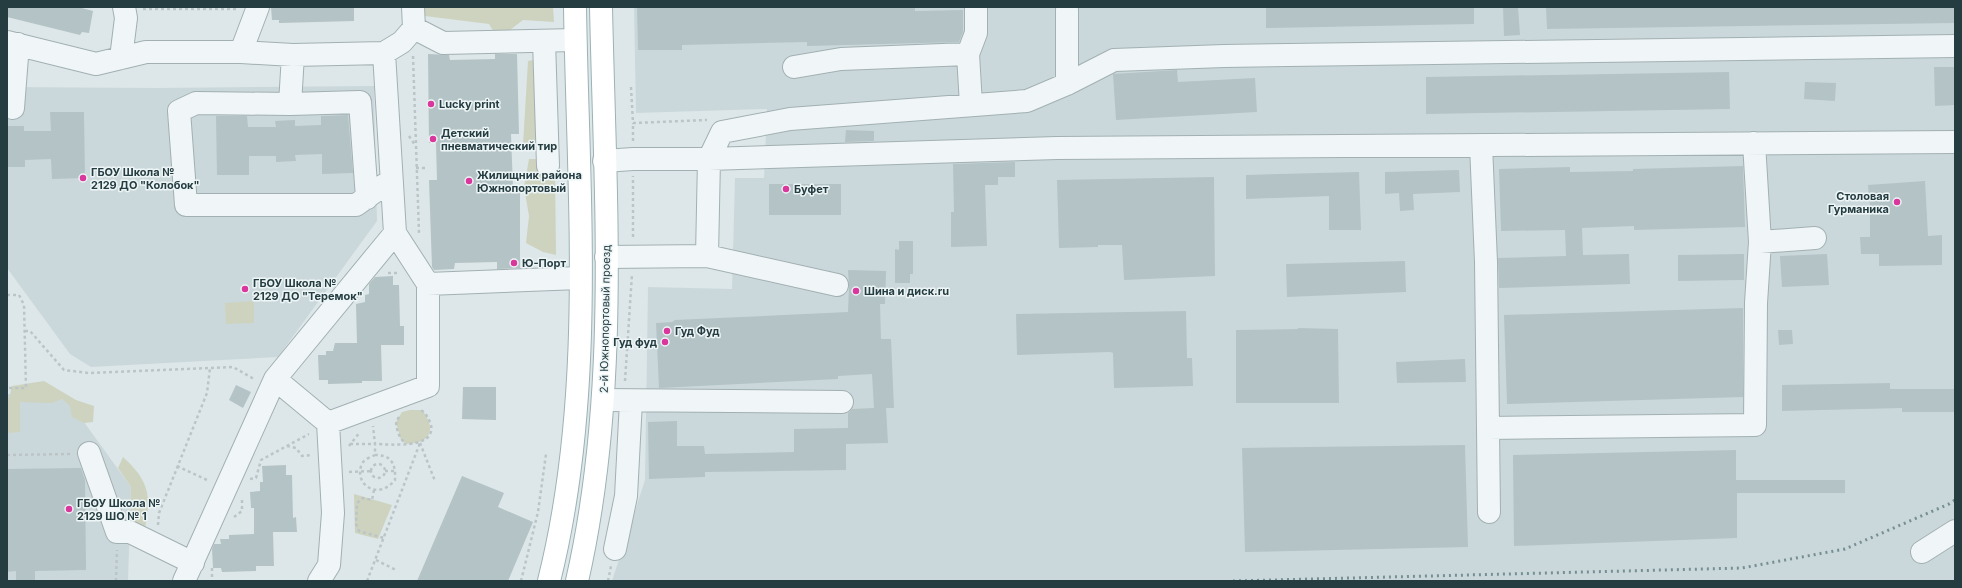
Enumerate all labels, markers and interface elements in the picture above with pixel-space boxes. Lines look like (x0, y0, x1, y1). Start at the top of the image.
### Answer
place label: Lucky print (439, 97, 500, 111)
marker: Lucky print (426, 99, 436, 109)
place label: Детский пневматический тир (441, 126, 557, 153)
marker: Детский пневматический тир (428, 134, 438, 144)
place label: ГБОУ Школа № 2129 ДО "Колобок" (91, 165, 200, 192)
place label: Жилищник района Южнопортовый (477, 168, 582, 195)
marker: ГБОУ Школа № 2129 ДО "Колобок" (78, 173, 88, 183)
marker: Жилищник района Южнопортовый (464, 176, 474, 186)
place label: Буфет (794, 182, 829, 196)
marker: Буфет (781, 184, 791, 194)
place label: Столовая Гурманика (1828, 189, 1889, 216)
marker: Столовая Гурманика (1892, 197, 1902, 207)
street label: 2-й Южнопортовый проезд (597, 245, 613, 393)
place label: Ю-Порт (522, 256, 567, 270)
marker: Ю-Порт (509, 258, 519, 268)
place label: ГБОУ Школа № 2129 ДО "Теремок" (253, 276, 363, 303)
marker: ГБОУ Школа № 2129 ДО "Теремок" (240, 284, 250, 294)
place label: Шина и диск.ru (864, 284, 949, 298)
marker: Шина и диск.ru (851, 286, 861, 296)
place label: Гуд Фуд (675, 324, 720, 338)
marker: Гуд Фуд (662, 326, 672, 336)
place label: Гуд фуд (613, 335, 658, 349)
marker: Гуд фуд (660, 337, 670, 347)
place label: ГБОУ Школа № 2129 ШО № 1 (77, 496, 160, 523)
marker: ГБОУ Школа № 2129 ШО № 1 (64, 504, 74, 514)

